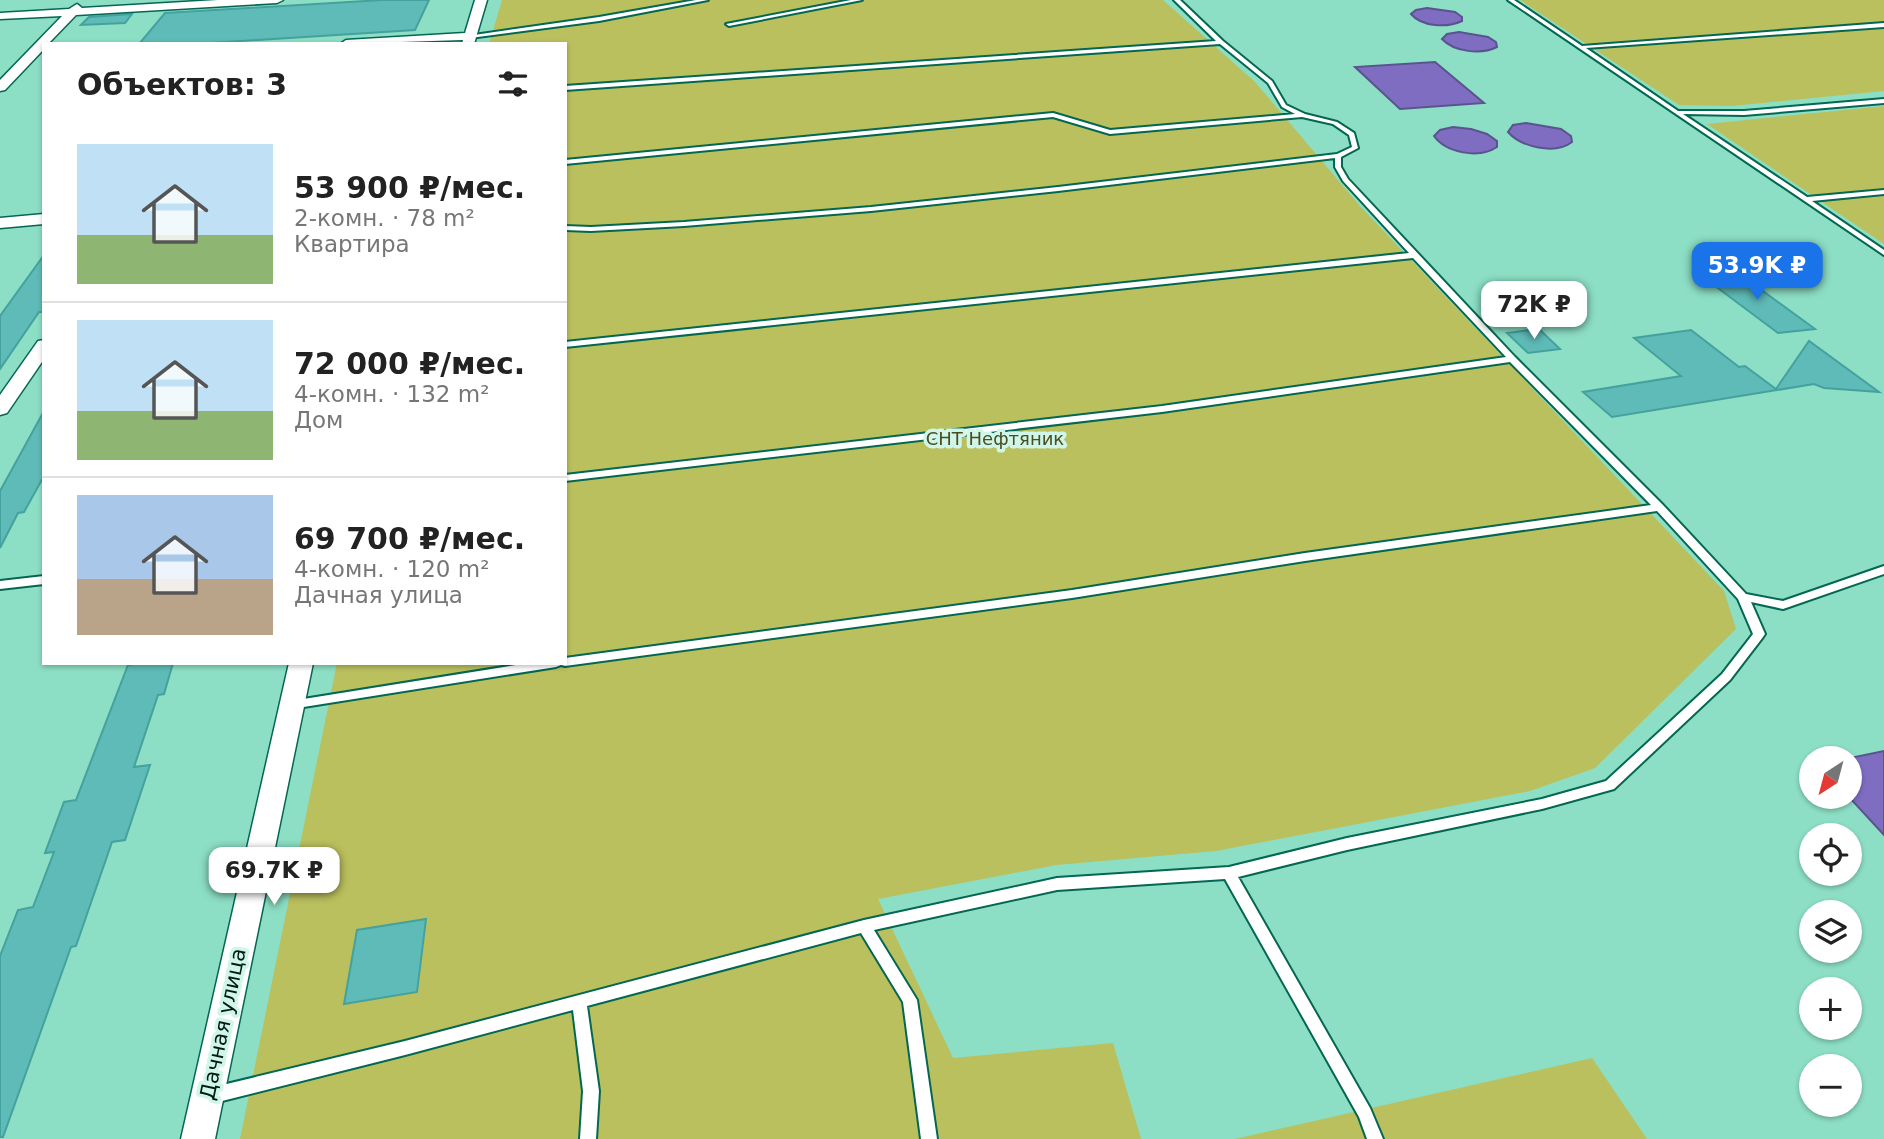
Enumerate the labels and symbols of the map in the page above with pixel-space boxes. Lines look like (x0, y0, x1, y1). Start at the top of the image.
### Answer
pin: 53.9K ₽ (1692, 243, 1822, 302)
pin: 72K ₽ (1485, 282, 1583, 341)
park label: СНТ Нефтяник (926, 428, 1064, 449)
north arrow (1799, 746, 1862, 808)
pin: 69.7K ₽ (209, 848, 339, 907)
street label: Дачная улица (195, 946, 251, 1102)

